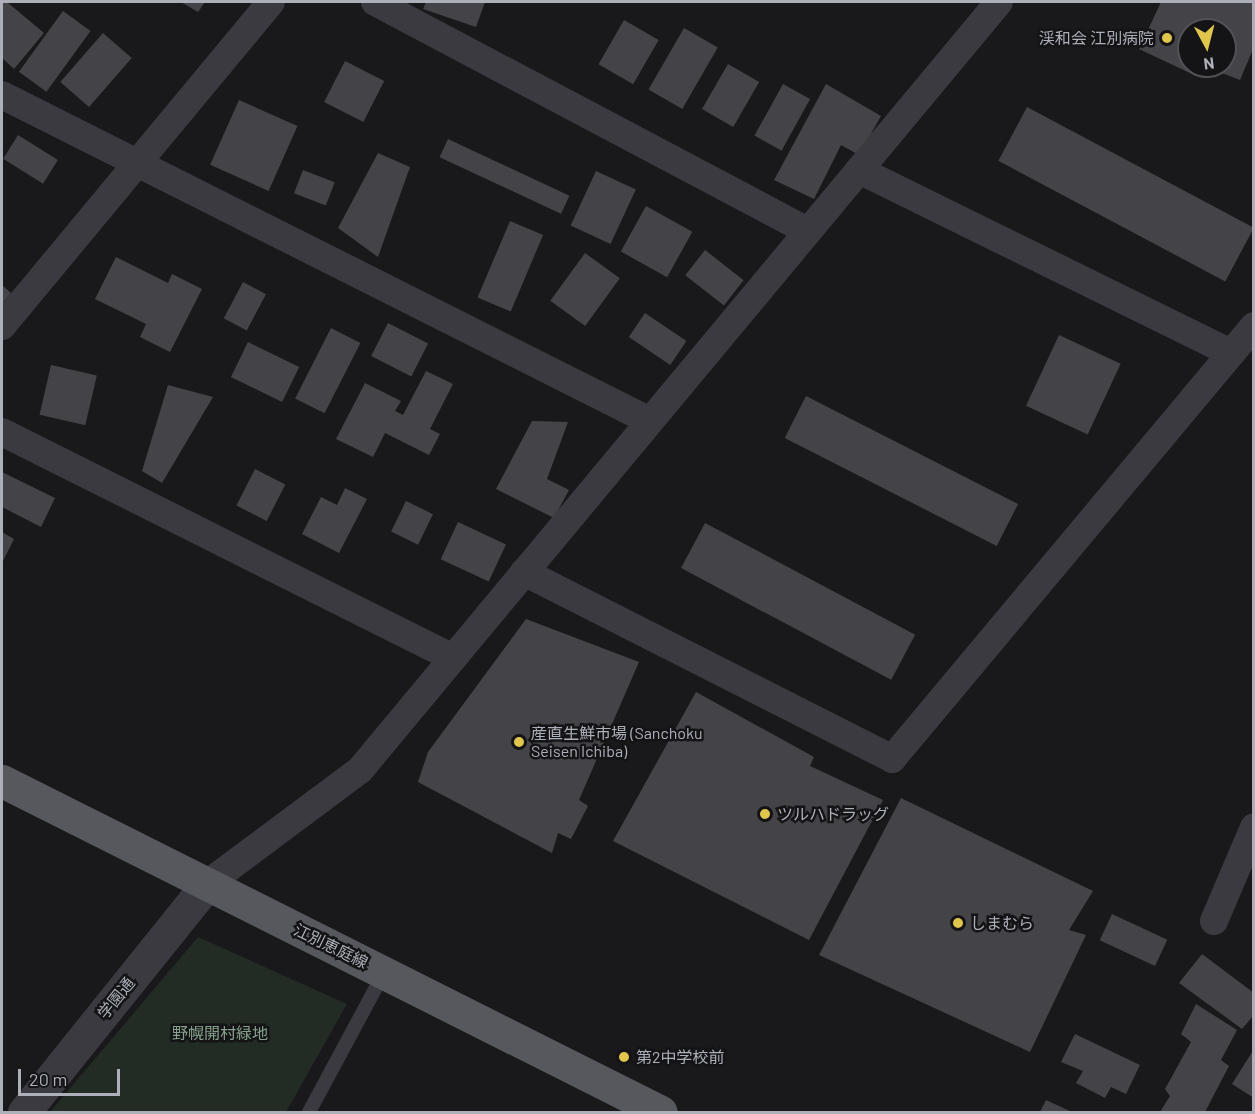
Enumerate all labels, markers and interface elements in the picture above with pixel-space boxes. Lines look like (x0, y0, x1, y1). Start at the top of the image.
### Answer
north arrow (1177, 18, 1237, 78)
place label: 渓和会 江別病院 (1039, 28, 1154, 48)
marker: 渓和会 江別病院 (1158, 29, 1176, 47)
text: N (1203, 54, 1215, 74)
place label: 産直生鮮市場 (Sanchoku Seisen Ichiba) (531, 723, 703, 761)
marker: 産直生鮮市場 (Sanchoku Seisen Ichiba) (512, 735, 526, 749)
place label: ツルハドラッグ (777, 804, 889, 824)
marker: ツルハドラッグ (758, 807, 772, 821)
place label: しまむら (970, 913, 1034, 933)
marker: しまむら (951, 916, 965, 930)
street label: 江別恵庭線 (291, 920, 371, 972)
street label: 学園通 (93, 973, 139, 1023)
park label: 野幌開村緑地 (172, 1023, 268, 1043)
place label: 第2中学校前 (636, 1047, 725, 1067)
marker: 第2中学校前 (617, 1050, 631, 1064)
scale bar (21, 1057, 123, 1095)
text: 20 m (29, 1068, 67, 1090)

